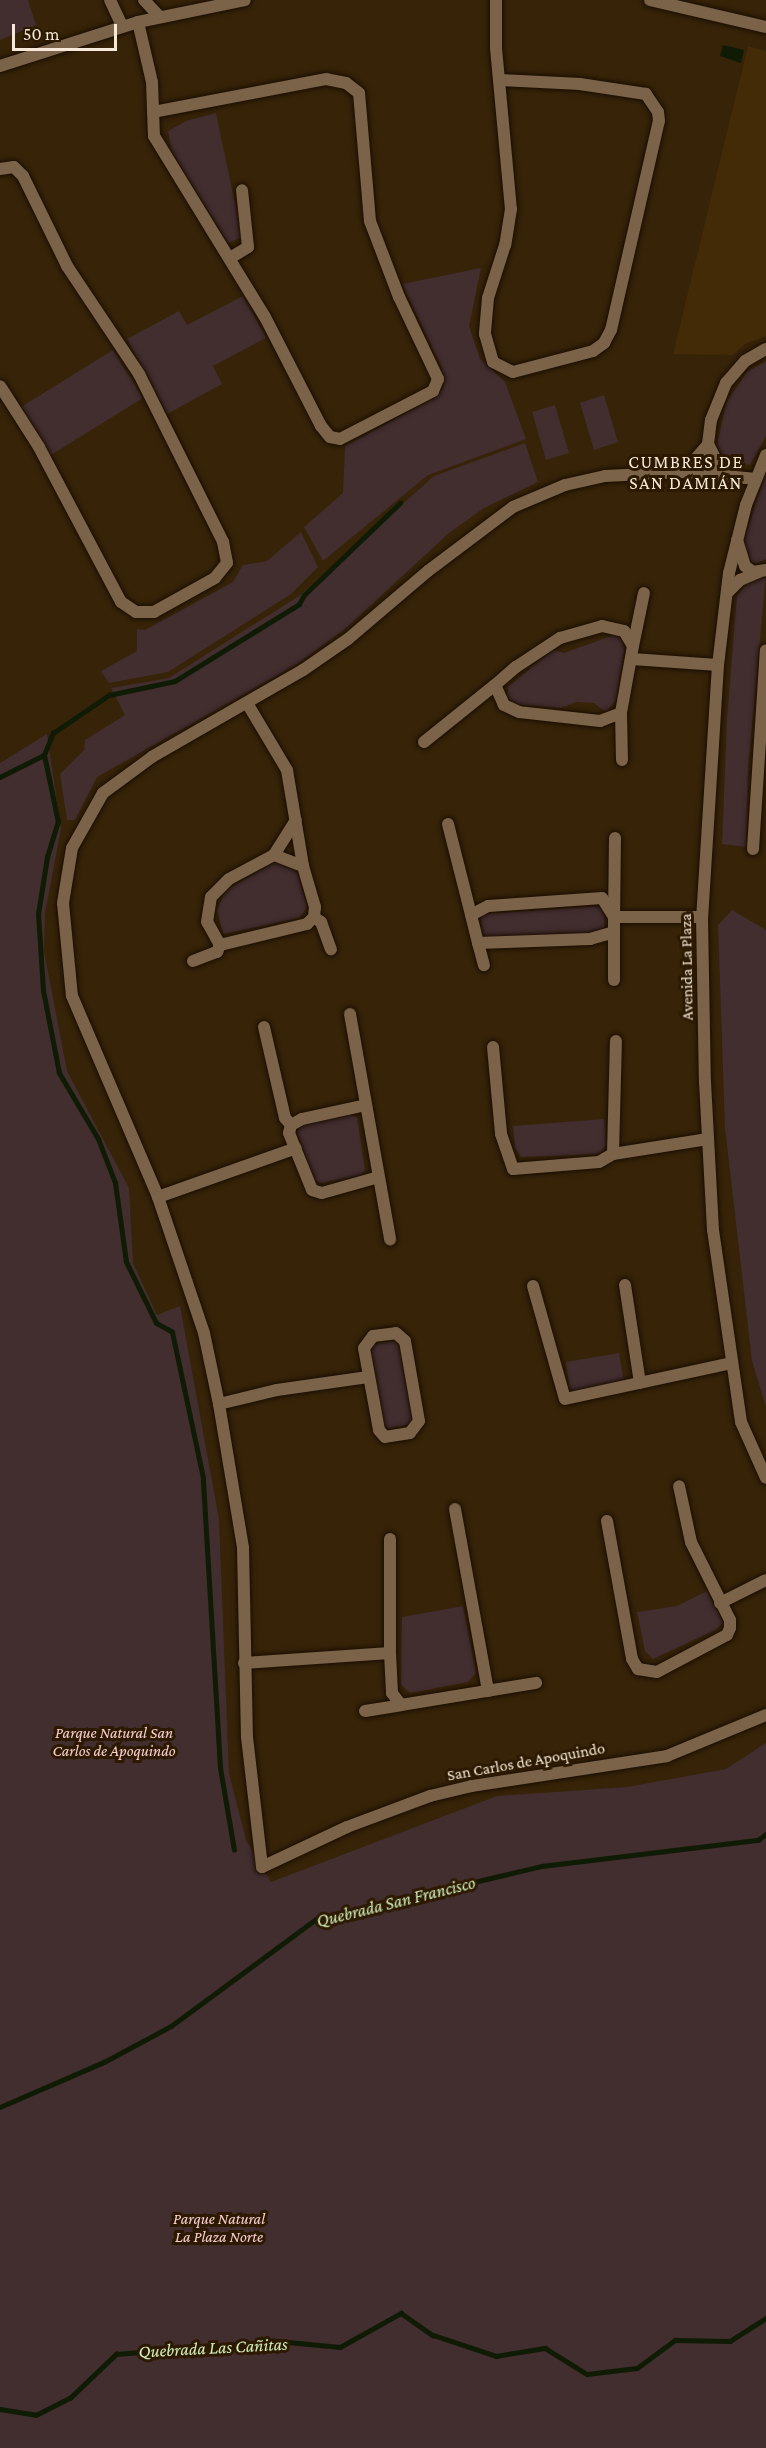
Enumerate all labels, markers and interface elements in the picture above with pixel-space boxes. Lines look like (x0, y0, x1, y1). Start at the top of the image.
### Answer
scale bar (15, 12, 120, 50)
text: 50 m (23, 24, 60, 44)
district label: CUMBRES DE SAN DAMIÁN (628, 452, 744, 494)
street label: Avenida La Plaza (676, 913, 698, 1021)
park label: Parque Natural San Carlos de Apoquindo (52, 1723, 176, 1761)
street label: San Carlos de Apoquindo (446, 1739, 606, 1785)
water label: Quebrada San Francisco (314, 1872, 478, 1932)
park label: Parque Natural La Plaza Norte (173, 2209, 265, 2247)
water label: Quebrada Las Cañitas (138, 2333, 288, 2363)

